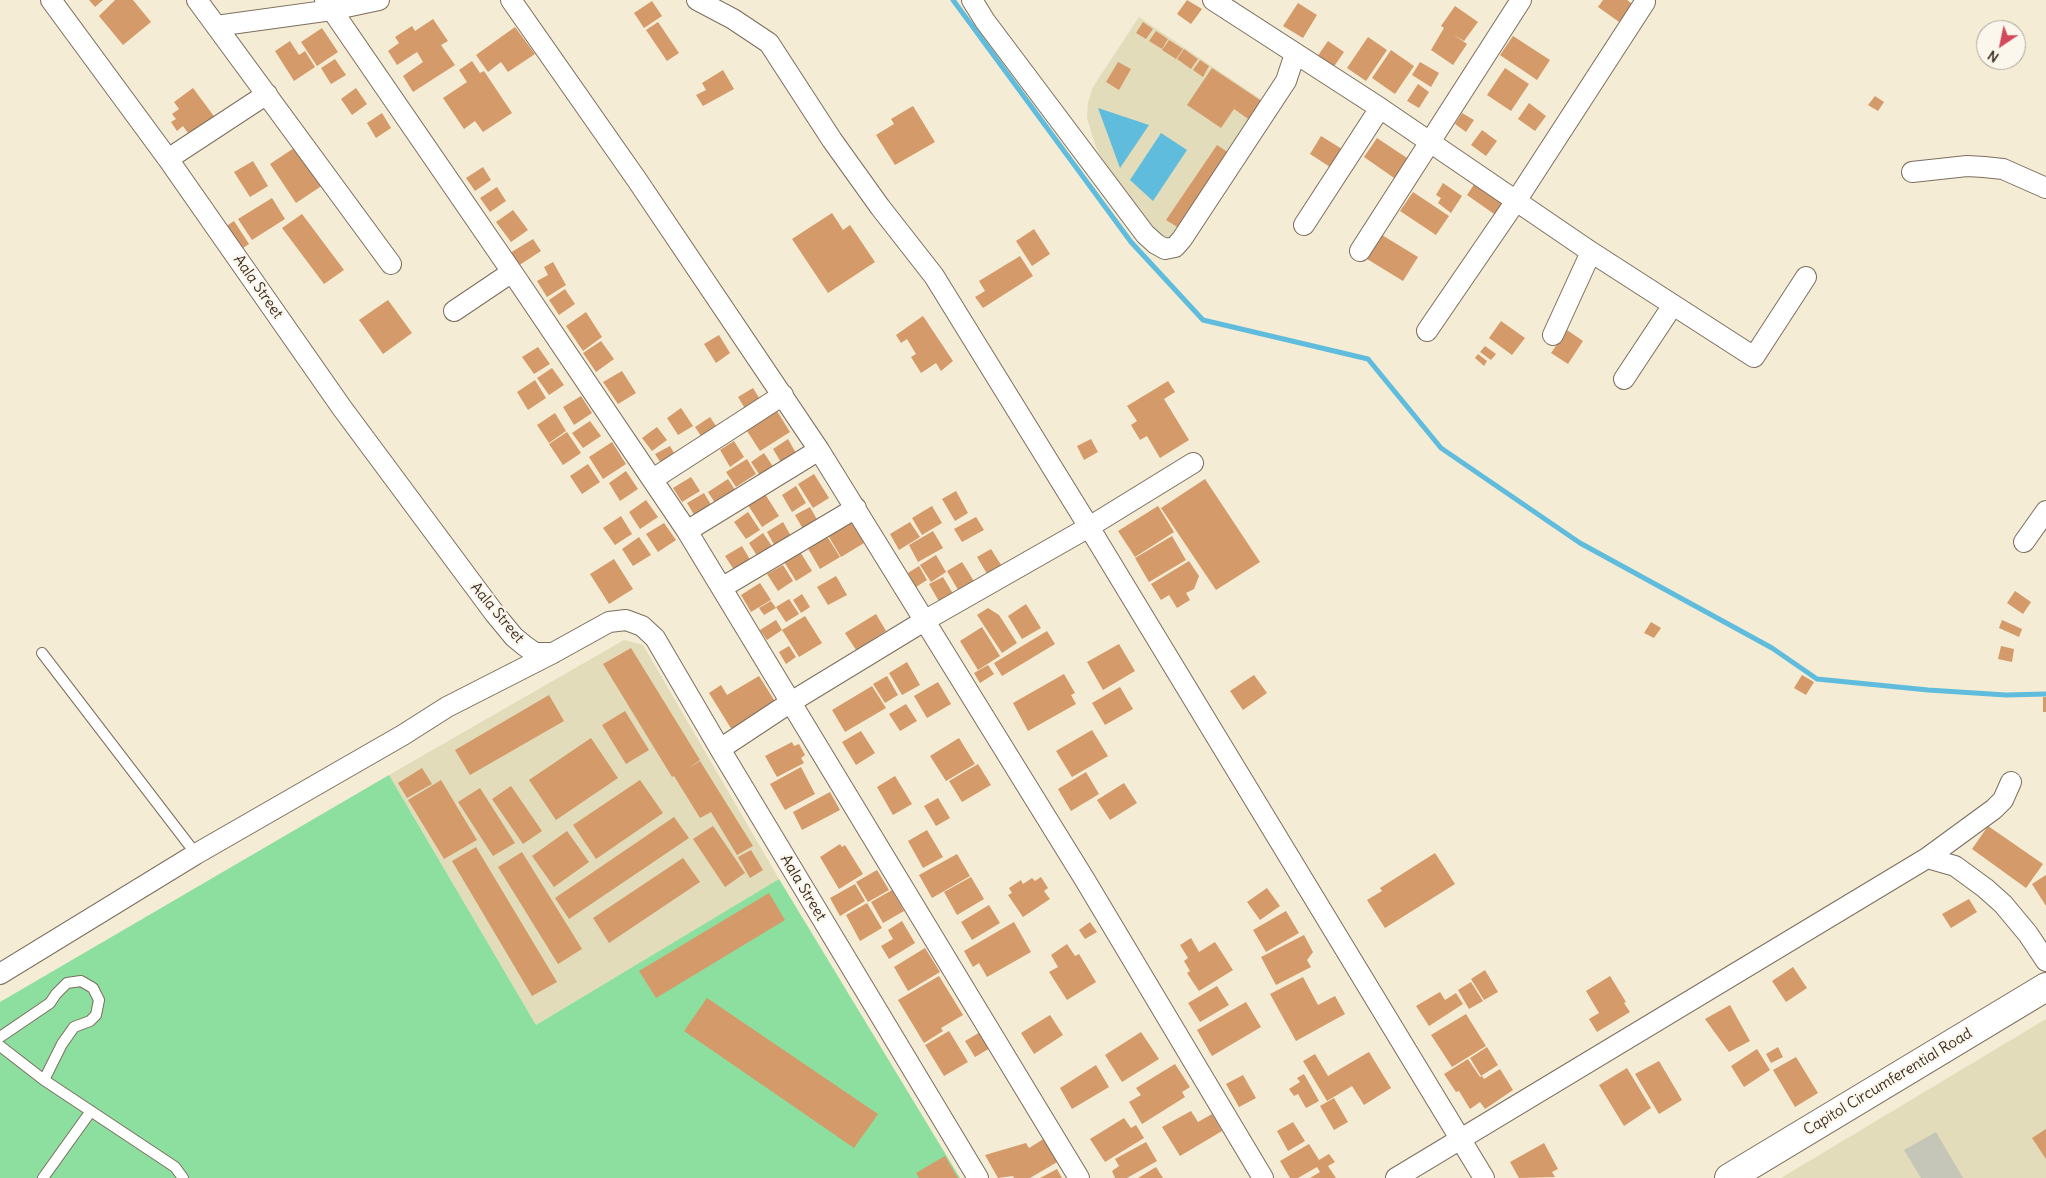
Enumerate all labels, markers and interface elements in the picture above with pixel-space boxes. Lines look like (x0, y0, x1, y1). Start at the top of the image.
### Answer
north arrow (1976, 20, 2026, 70)
text: N (1984, 46, 2002, 67)
street label: Aala Street (229, 252, 287, 322)
street label: Aala Street (466, 579, 528, 647)
street label: Aala Street (776, 852, 830, 924)
street label: Capitol Circumferential Road (1801, 1024, 1975, 1140)

